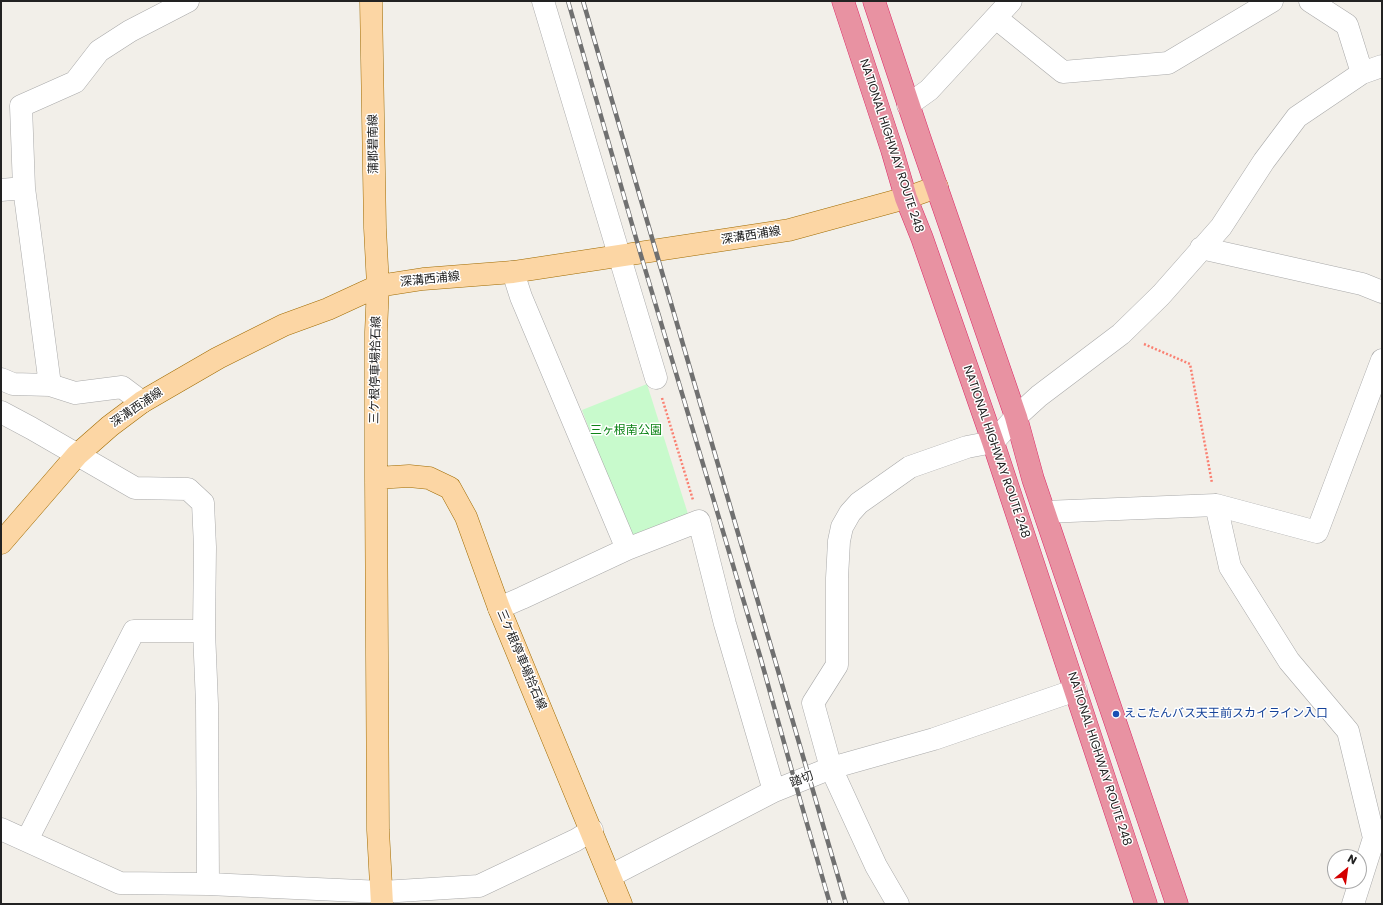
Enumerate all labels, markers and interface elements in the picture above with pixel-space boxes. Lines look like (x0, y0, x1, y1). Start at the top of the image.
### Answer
street label: NATIONAL HIGHWAY ROUTE 248 (856, 57, 926, 235)
street label: 蒲郡碧南線 (366, 114, 382, 174)
street label: 深溝西浦線 (720, 224, 782, 248)
street label: 深溝西浦線 (399, 270, 461, 290)
street label: 三ケ根停車場拾石線 (368, 316, 384, 424)
street label: NATIONAL HIGHWAY ROUTE 248 (960, 364, 1032, 540)
street label: 深溝西浦線 (108, 385, 166, 431)
park label: 三ヶ根南公園 (590, 424, 662, 438)
street label: 三ケ根停車場拾石線 (493, 607, 549, 713)
street label: NATIONAL HIGHWAY ROUTE 248 (1064, 670, 1134, 848)
place label: えこたんバス天王前スカイライン入口 (1124, 707, 1328, 721)
marker: えこたんバス天王前スカイライン入口 (1111, 709, 1121, 719)
street label: 踏切 (788, 769, 816, 791)
north arrow (1327, 849, 1367, 889)
text: N (1345, 850, 1360, 868)

